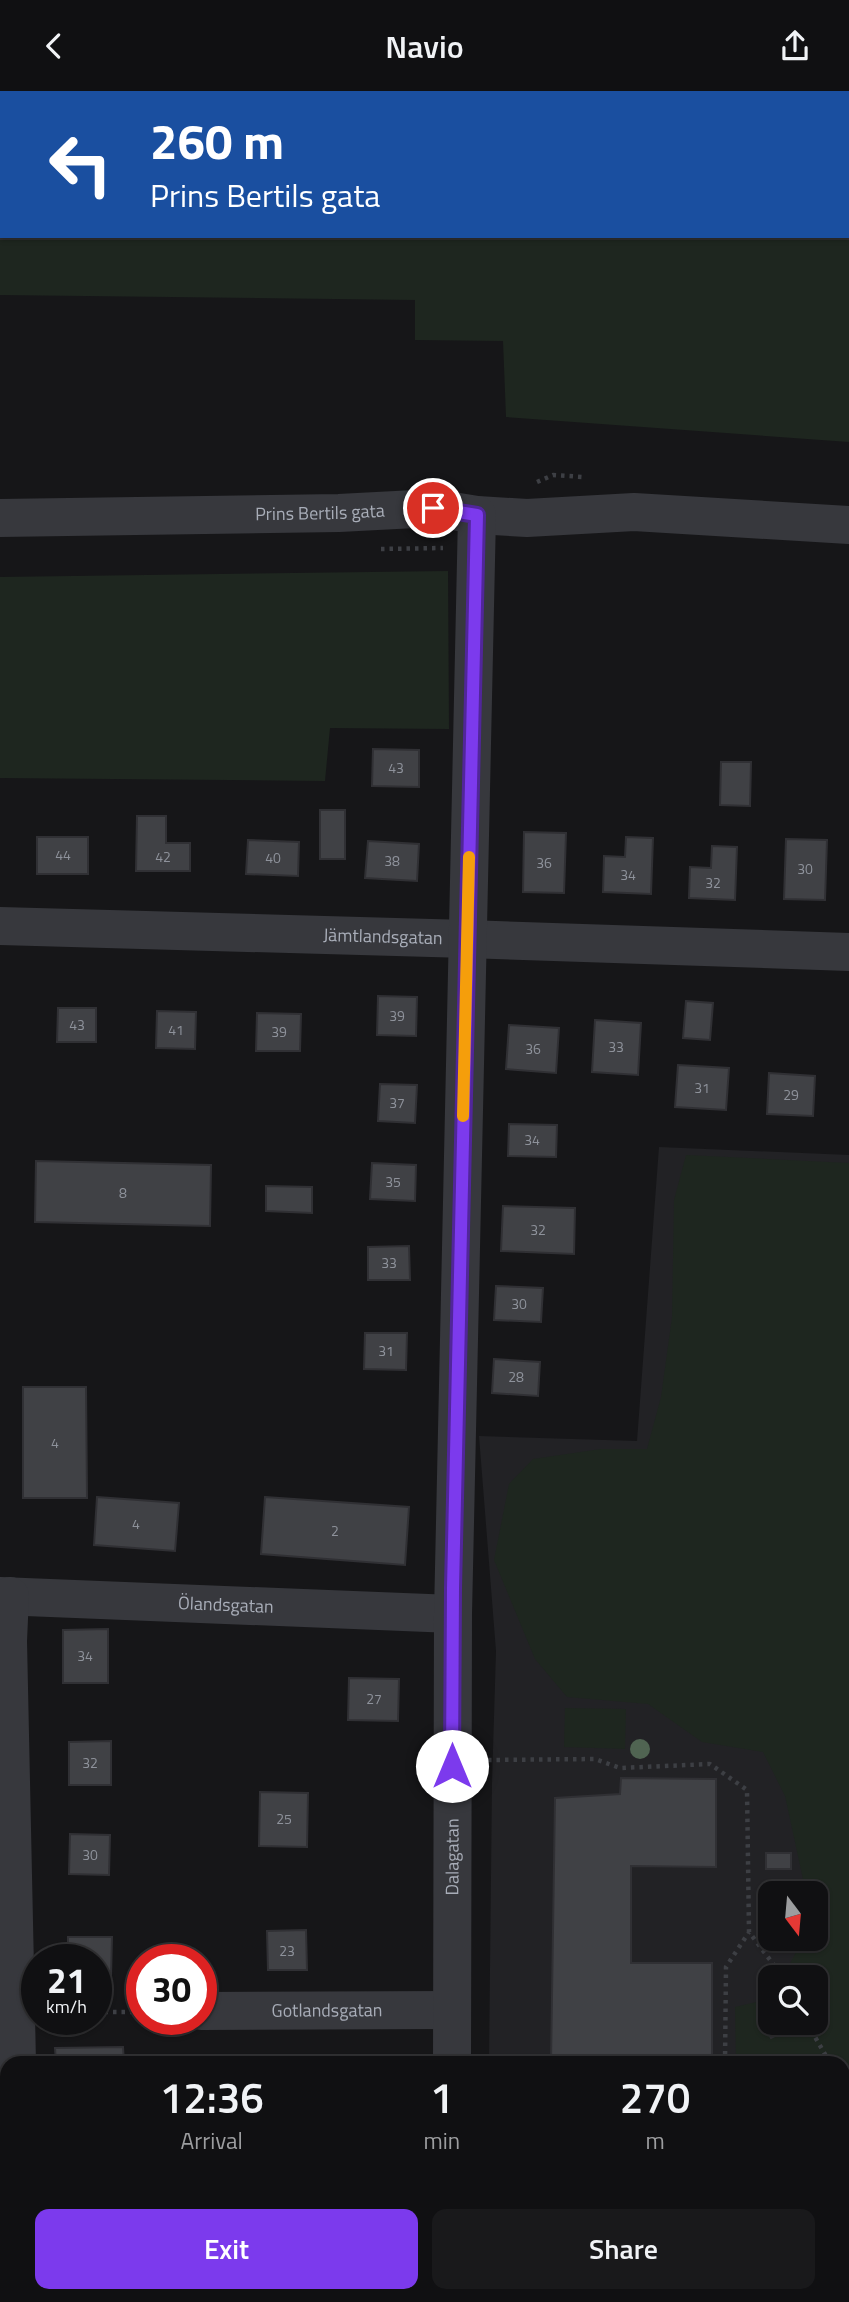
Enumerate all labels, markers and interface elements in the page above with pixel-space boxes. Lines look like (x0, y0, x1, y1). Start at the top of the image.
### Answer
text: Navio (385, 22, 464, 70)
icon: back (35, 27, 73, 65)
icon: share (776, 27, 814, 65)
text: 260 m (150, 103, 284, 178)
icon: left (35, 119, 126, 210)
text: Prins Bertils gata (150, 171, 380, 219)
pin (403, 478, 463, 538)
icon: arrive (414, 489, 452, 527)
street label: Prins Bertils gata (255, 497, 385, 527)
house number: 43 (388, 757, 404, 778)
house number: 44 (55, 844, 71, 865)
house number: 42 (155, 846, 171, 867)
house number: 40 (265, 847, 281, 868)
house number: 38 (384, 850, 400, 871)
house number: 36 (536, 852, 552, 873)
house number: 30 (797, 858, 813, 879)
house number: 34 (620, 864, 636, 885)
house number: 32 (705, 872, 721, 893)
street label: Jämtlandsgatan (323, 921, 443, 951)
house number: 39 (389, 1005, 405, 1026)
house number: 43 (69, 1014, 85, 1035)
house number: 41 (168, 1019, 184, 1040)
house number: 39 (271, 1021, 287, 1042)
house number: 33 (608, 1036, 624, 1057)
house number: 36 (525, 1038, 541, 1059)
house number: 31 (694, 1077, 710, 1098)
house number: 29 (783, 1084, 799, 1105)
house number: 37 (389, 1092, 405, 1113)
house number: 34 (524, 1129, 540, 1150)
house number: 35 (385, 1171, 401, 1192)
house number: 8 (119, 1182, 127, 1203)
house number: 32 (530, 1219, 546, 1240)
house number: 33 (381, 1252, 397, 1273)
house number: 30 (511, 1293, 527, 1314)
house number: 31 (378, 1340, 394, 1361)
house number: 28 (508, 1366, 524, 1387)
house number: 4 (51, 1432, 59, 1453)
house number: 4 (132, 1513, 140, 1534)
house number: 2 (331, 1520, 339, 1541)
street label: Ölandsgatan (177, 1589, 274, 1620)
house number: 34 (77, 1645, 93, 1666)
house number: 27 (366, 1688, 382, 1709)
position arrow (415, 1729, 489, 1803)
house number: 32 (82, 1752, 98, 1773)
house number: 25 (276, 1808, 292, 1829)
street label: Dalagatan (438, 1818, 466, 1896)
house number: 30 (82, 1844, 98, 1865)
north arrow (758, 1881, 828, 1951)
map controls (758, 1881, 828, 2035)
house number: 23 (279, 1940, 295, 1961)
speed limit sign: 30 (126, 1944, 217, 2035)
text: 21 (47, 1953, 86, 2007)
button: search (758, 1965, 828, 2035)
text: km/h (46, 1993, 87, 2020)
street label: Gotlandsgatan (272, 1996, 382, 2024)
text: 12:36 (160, 2065, 264, 2129)
text: 1 (430, 2065, 454, 2129)
text: 270 (620, 2065, 690, 2129)
text: Arrival (181, 2123, 243, 2158)
text: min (423, 2123, 460, 2158)
text: m (645, 2123, 665, 2158)
button: Exit (35, 2209, 418, 2289)
button: Share (432, 2209, 815, 2289)

